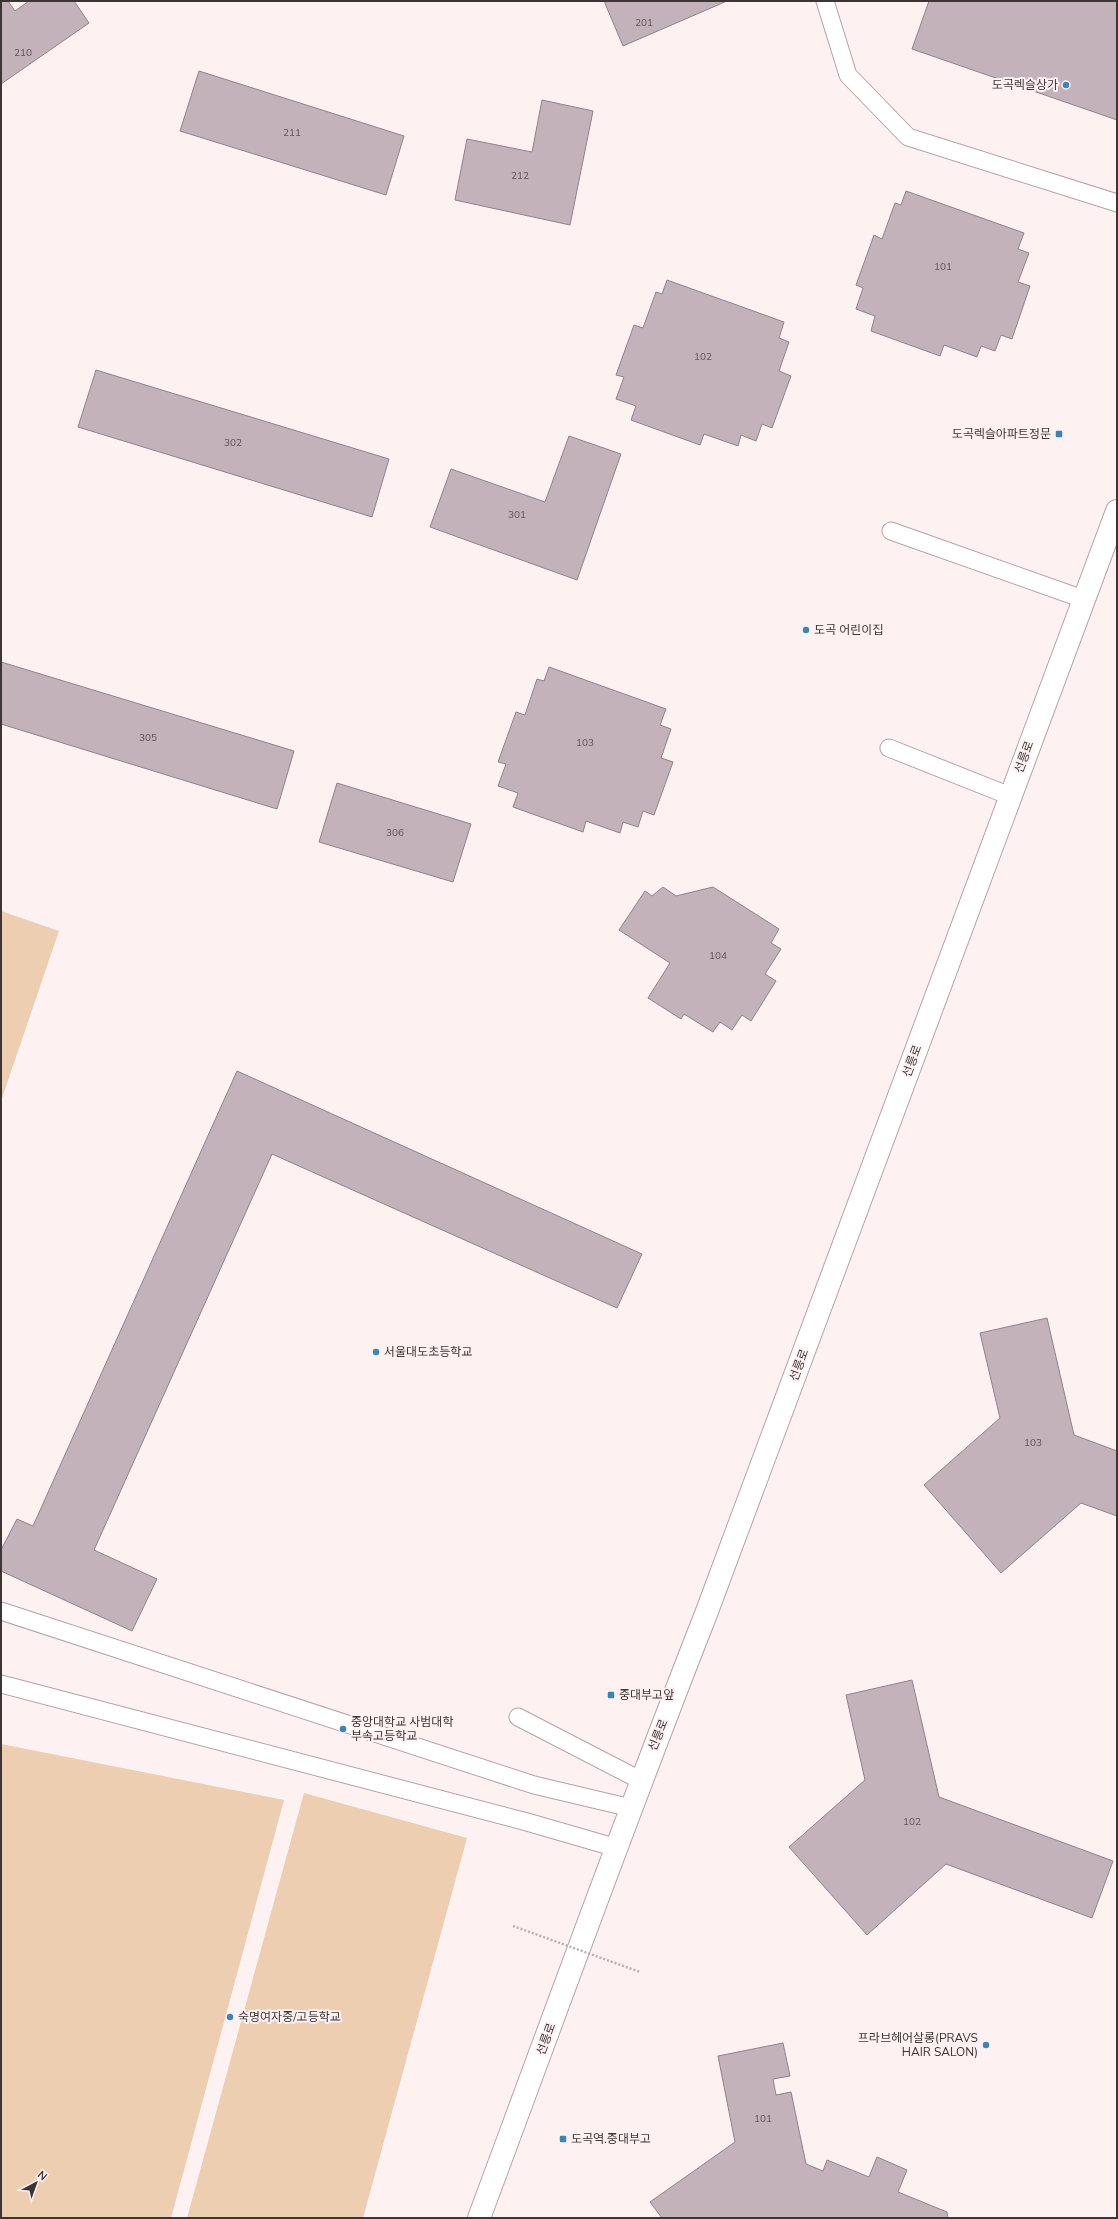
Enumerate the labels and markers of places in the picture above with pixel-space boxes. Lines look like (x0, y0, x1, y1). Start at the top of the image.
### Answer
place label: 도곡렉슬상가 (992, 77, 1058, 93)
marker: 도곡렉슬상가 (1061, 80, 1071, 90)
place label: 도곡렉슬아파트정문 (952, 426, 1051, 442)
marker: 도곡렉슬아파트정문 (1054, 429, 1064, 439)
place label: 도곡 어린이집 (814, 622, 883, 638)
marker: 도곡 어린이집 (801, 625, 811, 635)
place label: 서울대도초등학교 (384, 1344, 472, 1360)
marker: 서울대도초등학교 (371, 1347, 381, 1357)
place label: 중대부고앞 (619, 1687, 674, 1703)
marker: 중대부고앞 (606, 1690, 616, 1700)
place label: 중앙대학교 사범대학 부속고등학교 (351, 1714, 453, 1744)
marker: 중앙대학교 사범대학 부속고등학교 (338, 1724, 348, 1734)
place label: 숙명여자중/고등학교 (238, 2009, 341, 2025)
marker: 숙명여자중/고등학교 (225, 2012, 235, 2022)
place label: 프라브헤어살롱(PRAVS HAIR SALON) (858, 2030, 978, 2060)
marker: 프라브헤어살롱(PRAVS HAIR SALON) (981, 2040, 991, 2050)
place label: 도곡역.중대부고 (571, 2131, 651, 2147)
marker: 도곡역.중대부고 (558, 2134, 568, 2144)

